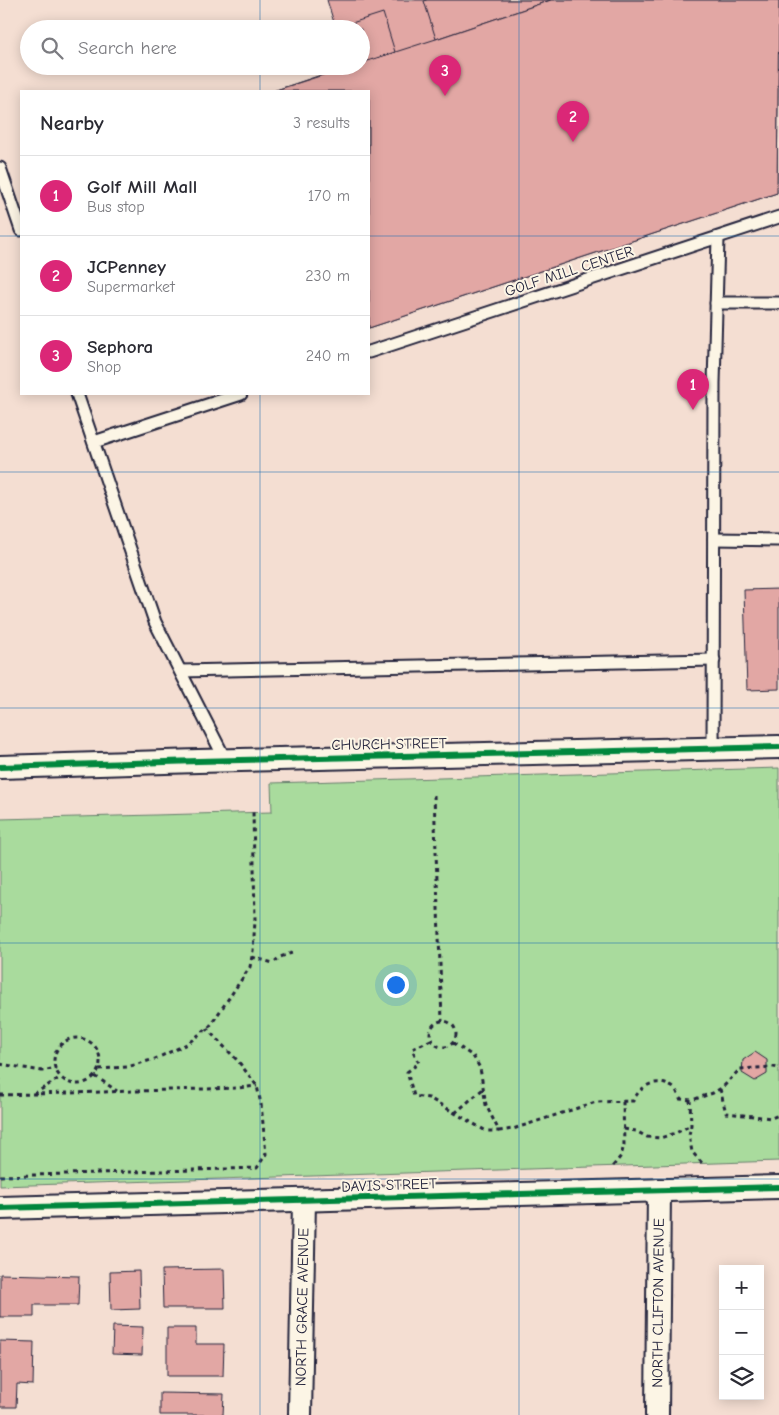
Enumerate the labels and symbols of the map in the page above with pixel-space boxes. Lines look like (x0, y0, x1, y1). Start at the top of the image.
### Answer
pin: 3 (429, 55, 461, 96)
pin: 2 (557, 101, 589, 142)
street label: GOLF MILL CENTER (503, 242, 636, 300)
pin: 1 (677, 369, 709, 410)
street label: CHURCH STREET (331, 734, 447, 754)
your location (383, 972, 409, 998)
street label: DAVIS STREET (341, 1174, 437, 1196)
street label: NORTH CLIFTON AVENUE (648, 1218, 668, 1388)
street label: NORTH GRACE AVENUE (292, 1228, 312, 1386)

